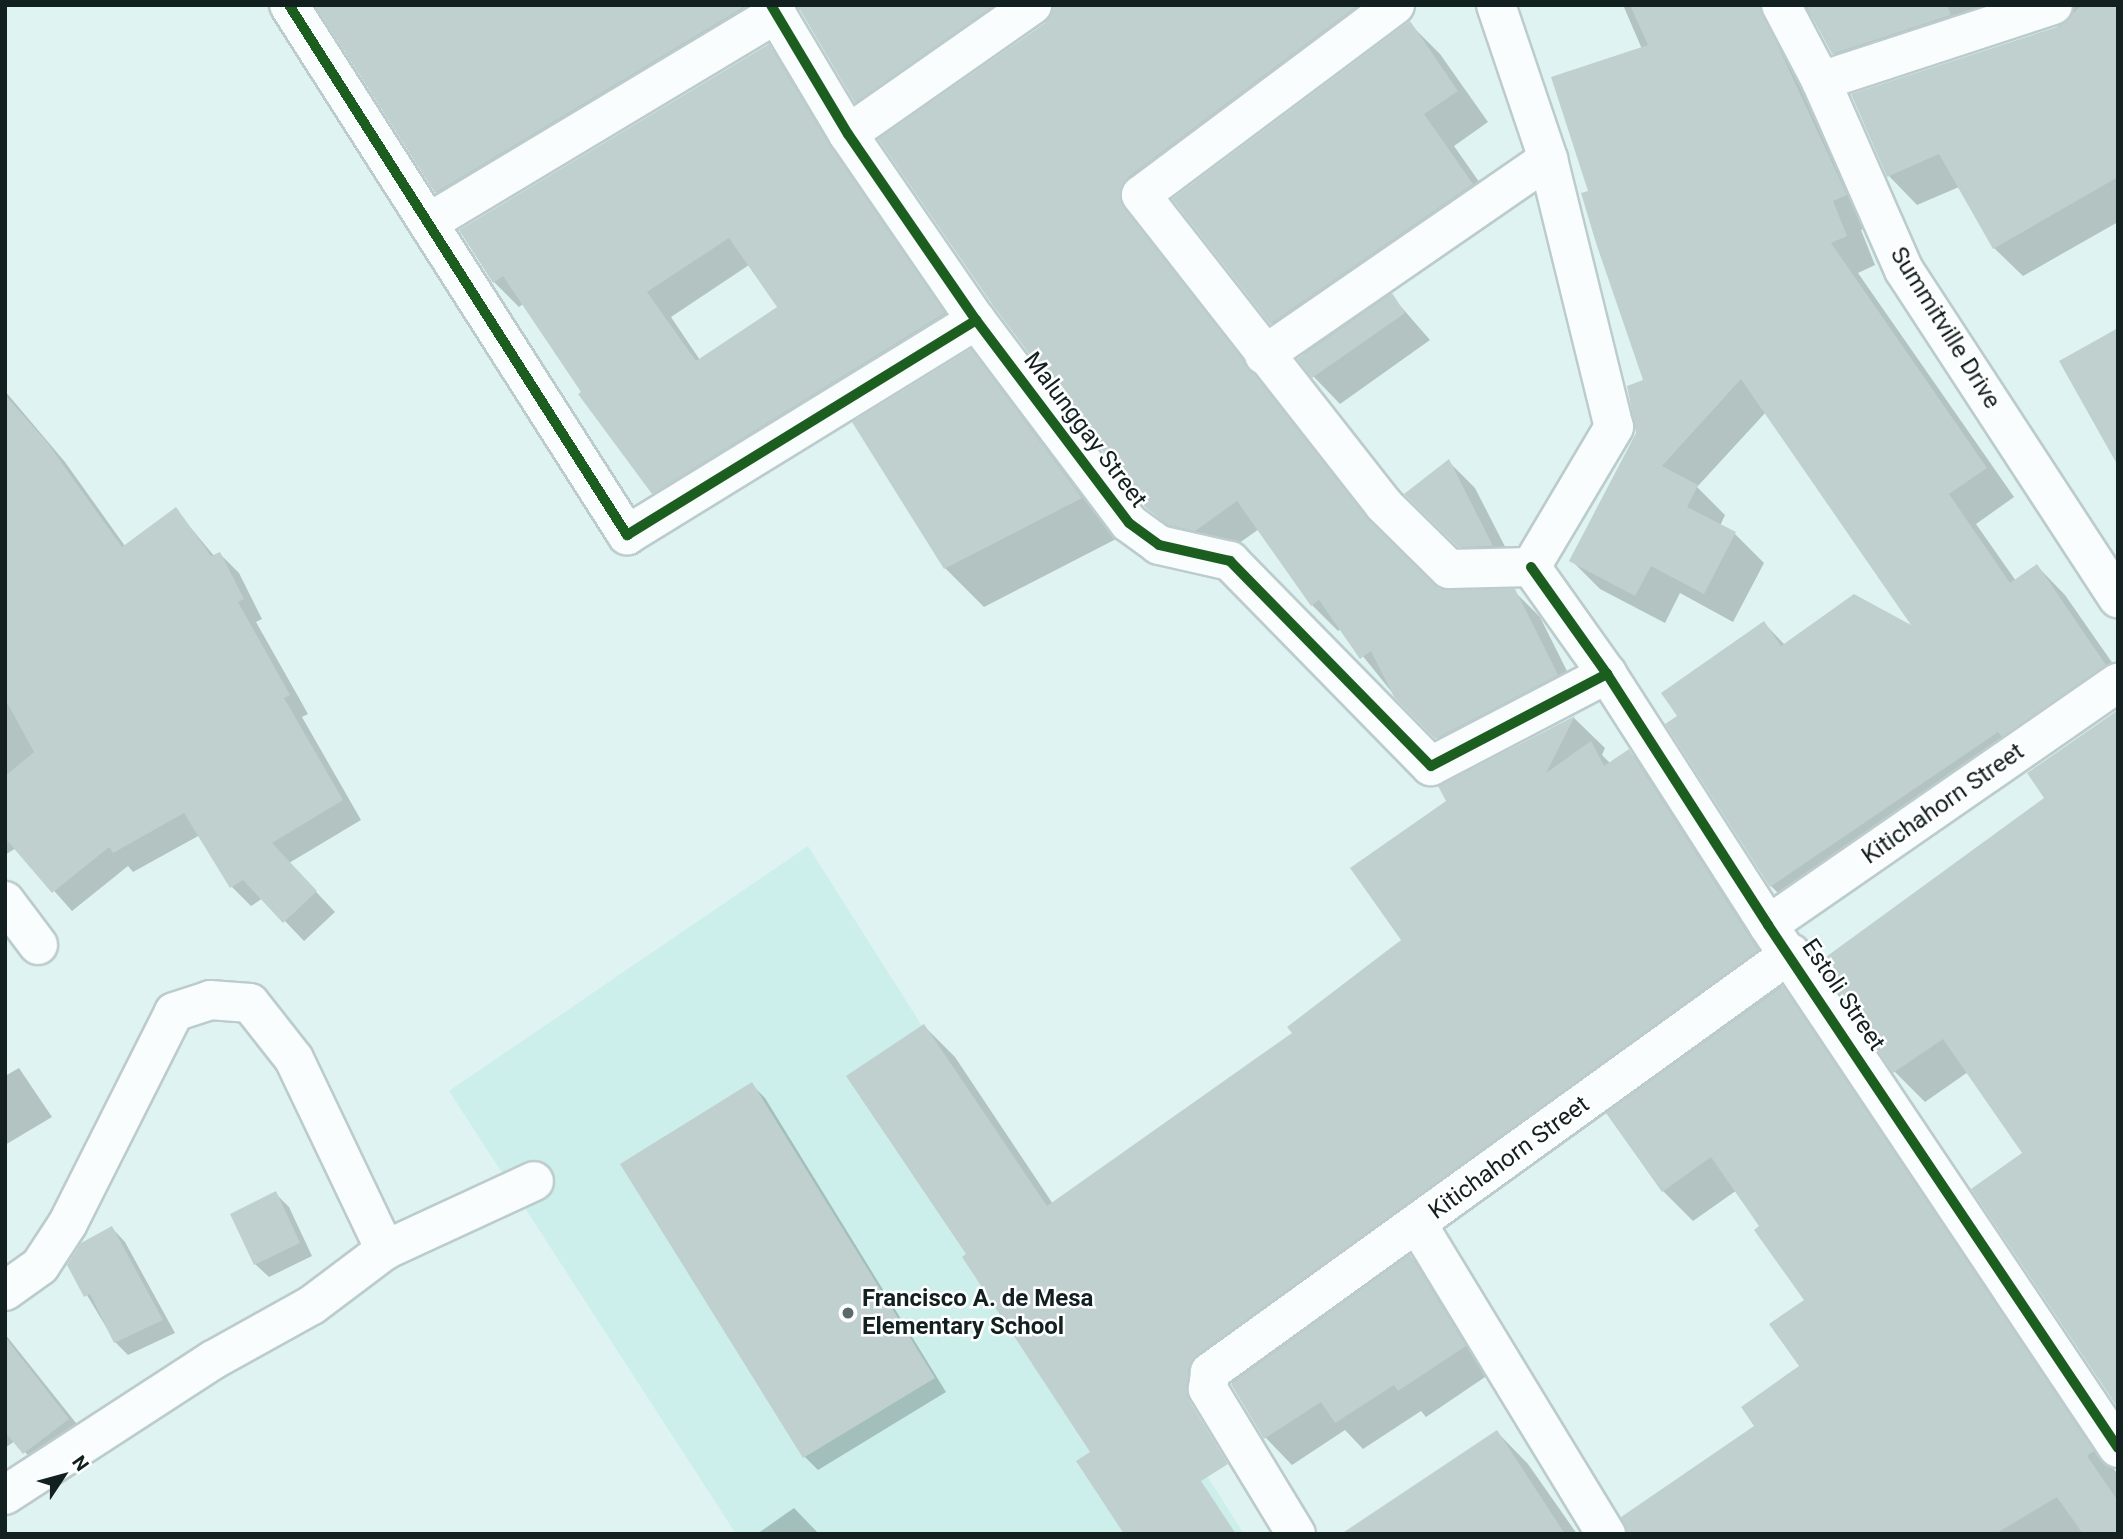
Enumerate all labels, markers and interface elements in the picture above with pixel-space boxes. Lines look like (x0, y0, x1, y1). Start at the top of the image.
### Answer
street label: Summitville Drive (1884, 242, 2006, 414)
street label: Malunggay Street (1017, 347, 1153, 513)
street label: Kitichahorn Street (1857, 737, 2029, 871)
street label: Estoli Street (1795, 934, 1891, 1056)
street label: Kitichahorn Street (1423, 1090, 1595, 1226)
place label: Francisco A. de Mesa Elementary School (862, 1285, 1093, 1341)
marker: Francisco A. de Mesa Elementary School (840, 1305, 856, 1321)
north arrow (28, 1441, 98, 1511)
text: N (67, 1451, 94, 1476)

